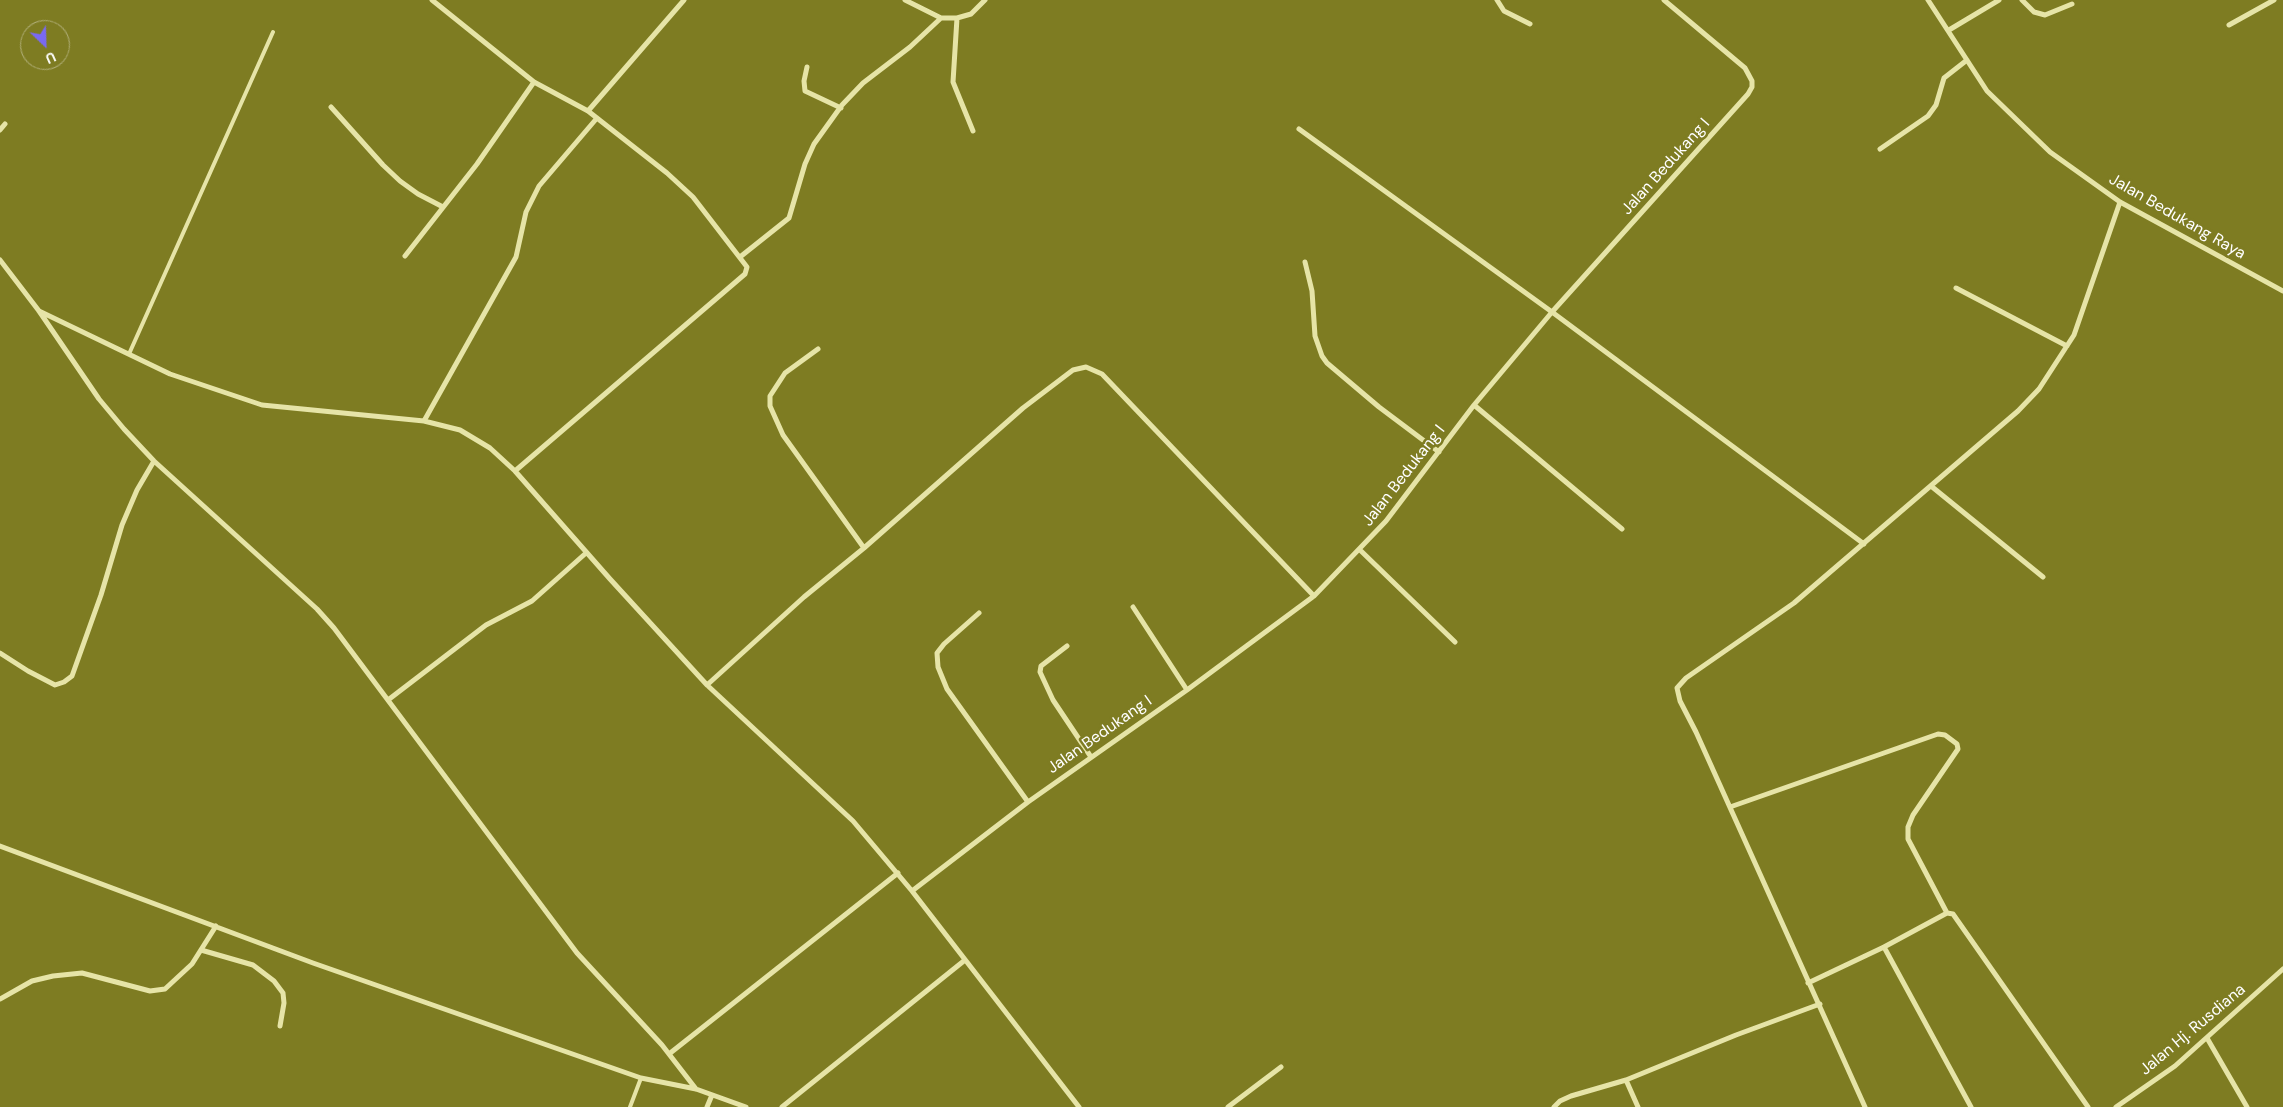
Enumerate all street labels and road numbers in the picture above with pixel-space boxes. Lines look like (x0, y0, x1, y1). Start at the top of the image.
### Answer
street label: Jalan Bedukang I (1618, 115, 1714, 219)
street label: Jalan Bedukang Raya (2105, 170, 2249, 264)
street label: Jalan Bedukang I (1359, 422, 1449, 530)
street label: Jalan Bedukang I (1044, 692, 1156, 778)
street label: Jalan Hj. Rusdiana (2136, 980, 2250, 1080)

